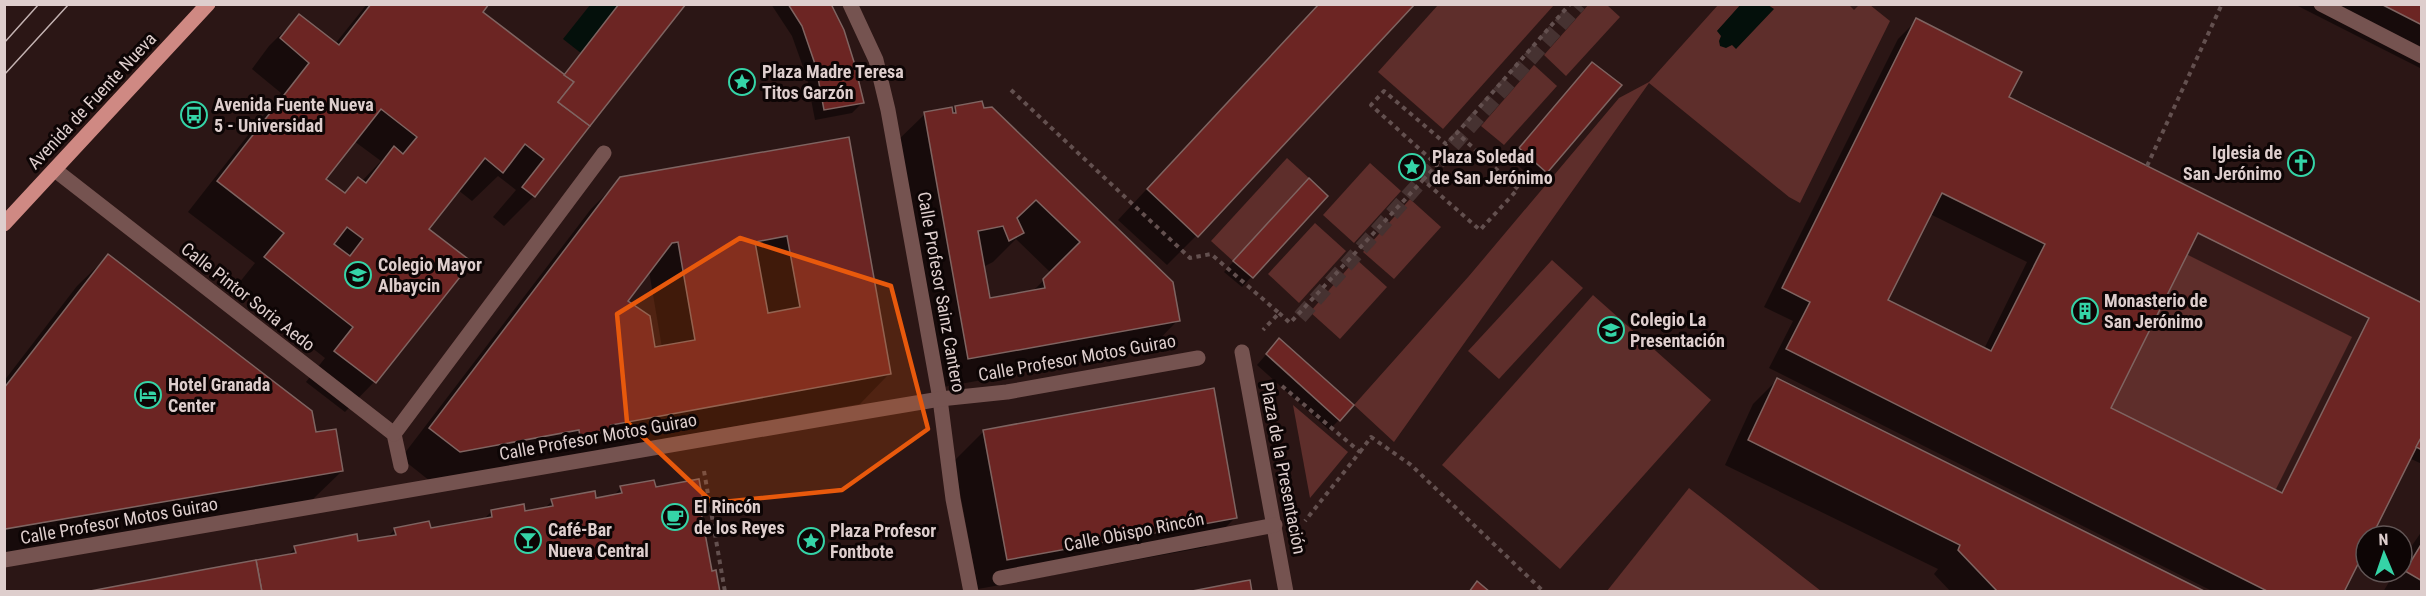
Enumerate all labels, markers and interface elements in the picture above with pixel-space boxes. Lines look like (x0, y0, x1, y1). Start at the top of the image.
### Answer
street label: Avenida de Fuente Nueva (23, 28, 160, 173)
place label: Plaza Madre Teresa Titos Garzón (762, 61, 904, 103)
place icon: Plaza Madre Teresa Titos Garzón (727, 67, 757, 97)
place label: Avenida Fuente Nueva 5 - Universidad (214, 94, 374, 136)
bus stop icon: Avenida Fuente Nueva 5 - Universidad (179, 100, 209, 130)
place label: Iglesia de San Jerónimo (2183, 142, 2282, 184)
place label: Plaza Soledad de San Jerónimo (1432, 146, 1553, 188)
church icon: Iglesia de San Jerónimo (2286, 148, 2316, 178)
place icon: Plaza Soledad de San Jerónimo (1397, 152, 1427, 182)
street label: Calle Profesor Sainz Cantero (914, 190, 969, 394)
street label: Calle Pintor Soria Aedo (177, 238, 319, 355)
place label: Colegio Mayor Albaycin (378, 254, 482, 296)
school or university icon: Colegio Mayor Albaycin (343, 260, 373, 290)
place label: Monasterio de San Jerónimo (2104, 290, 2208, 332)
building icon: Monasterio de San Jerónimo (2070, 296, 2100, 326)
place label: Colegio La Presentación (1630, 309, 1725, 351)
school or university icon: Colegio La Presentación (1596, 315, 1626, 345)
street label: Calle Profesor Motos Guirao (977, 330, 1177, 385)
place label: Hotel Granada Center (168, 374, 270, 416)
hotel icon: Hotel Granada Center (133, 380, 163, 410)
street label: Plaza de la Presentación (1256, 380, 1310, 556)
street label: Calle Profesor Motos Guirao (498, 409, 698, 464)
street label: Calle Profesor Motos Guirao (19, 493, 219, 548)
place label: El Rincón de los Reyes (694, 496, 785, 538)
cafe icon: El Rincón de los Reyes (660, 502, 690, 532)
street label: Calle Obispo Rincón (1062, 508, 1206, 555)
place label: Café-Bar Nueva Central (548, 519, 649, 561)
place label: Plaza Profesor Fontbote (830, 520, 936, 562)
north arrow (2354, 524, 2414, 584)
bar icon: Café-Bar Nueva Central (513, 525, 543, 555)
place icon: Plaza Profesor Fontbote (796, 526, 826, 556)
text: N (2378, 530, 2389, 549)

